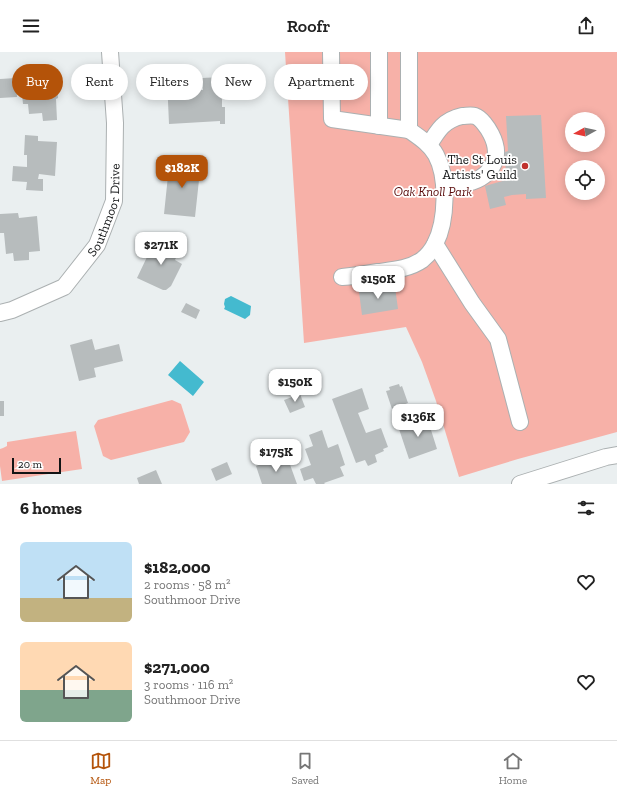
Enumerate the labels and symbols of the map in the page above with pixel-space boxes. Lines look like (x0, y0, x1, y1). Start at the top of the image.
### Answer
north arrow (565, 112, 605, 152)
place label: The St Louis Artists' Guild (442, 152, 517, 182)
pin: $182K (154, 155, 210, 189)
marker: The St Louis Artists' Guild (520, 161, 530, 171)
street label: Southmoor Drive (84, 163, 122, 259)
park label: Oak Knoll Park (394, 184, 472, 199)
pin: $271K (133, 232, 189, 266)
pin: $150K (350, 266, 406, 300)
pin: $150K (267, 369, 323, 403)
pin: $136K (390, 404, 446, 438)
pin: $175K (248, 439, 304, 473)
scale bar (12, 456, 61, 475)

